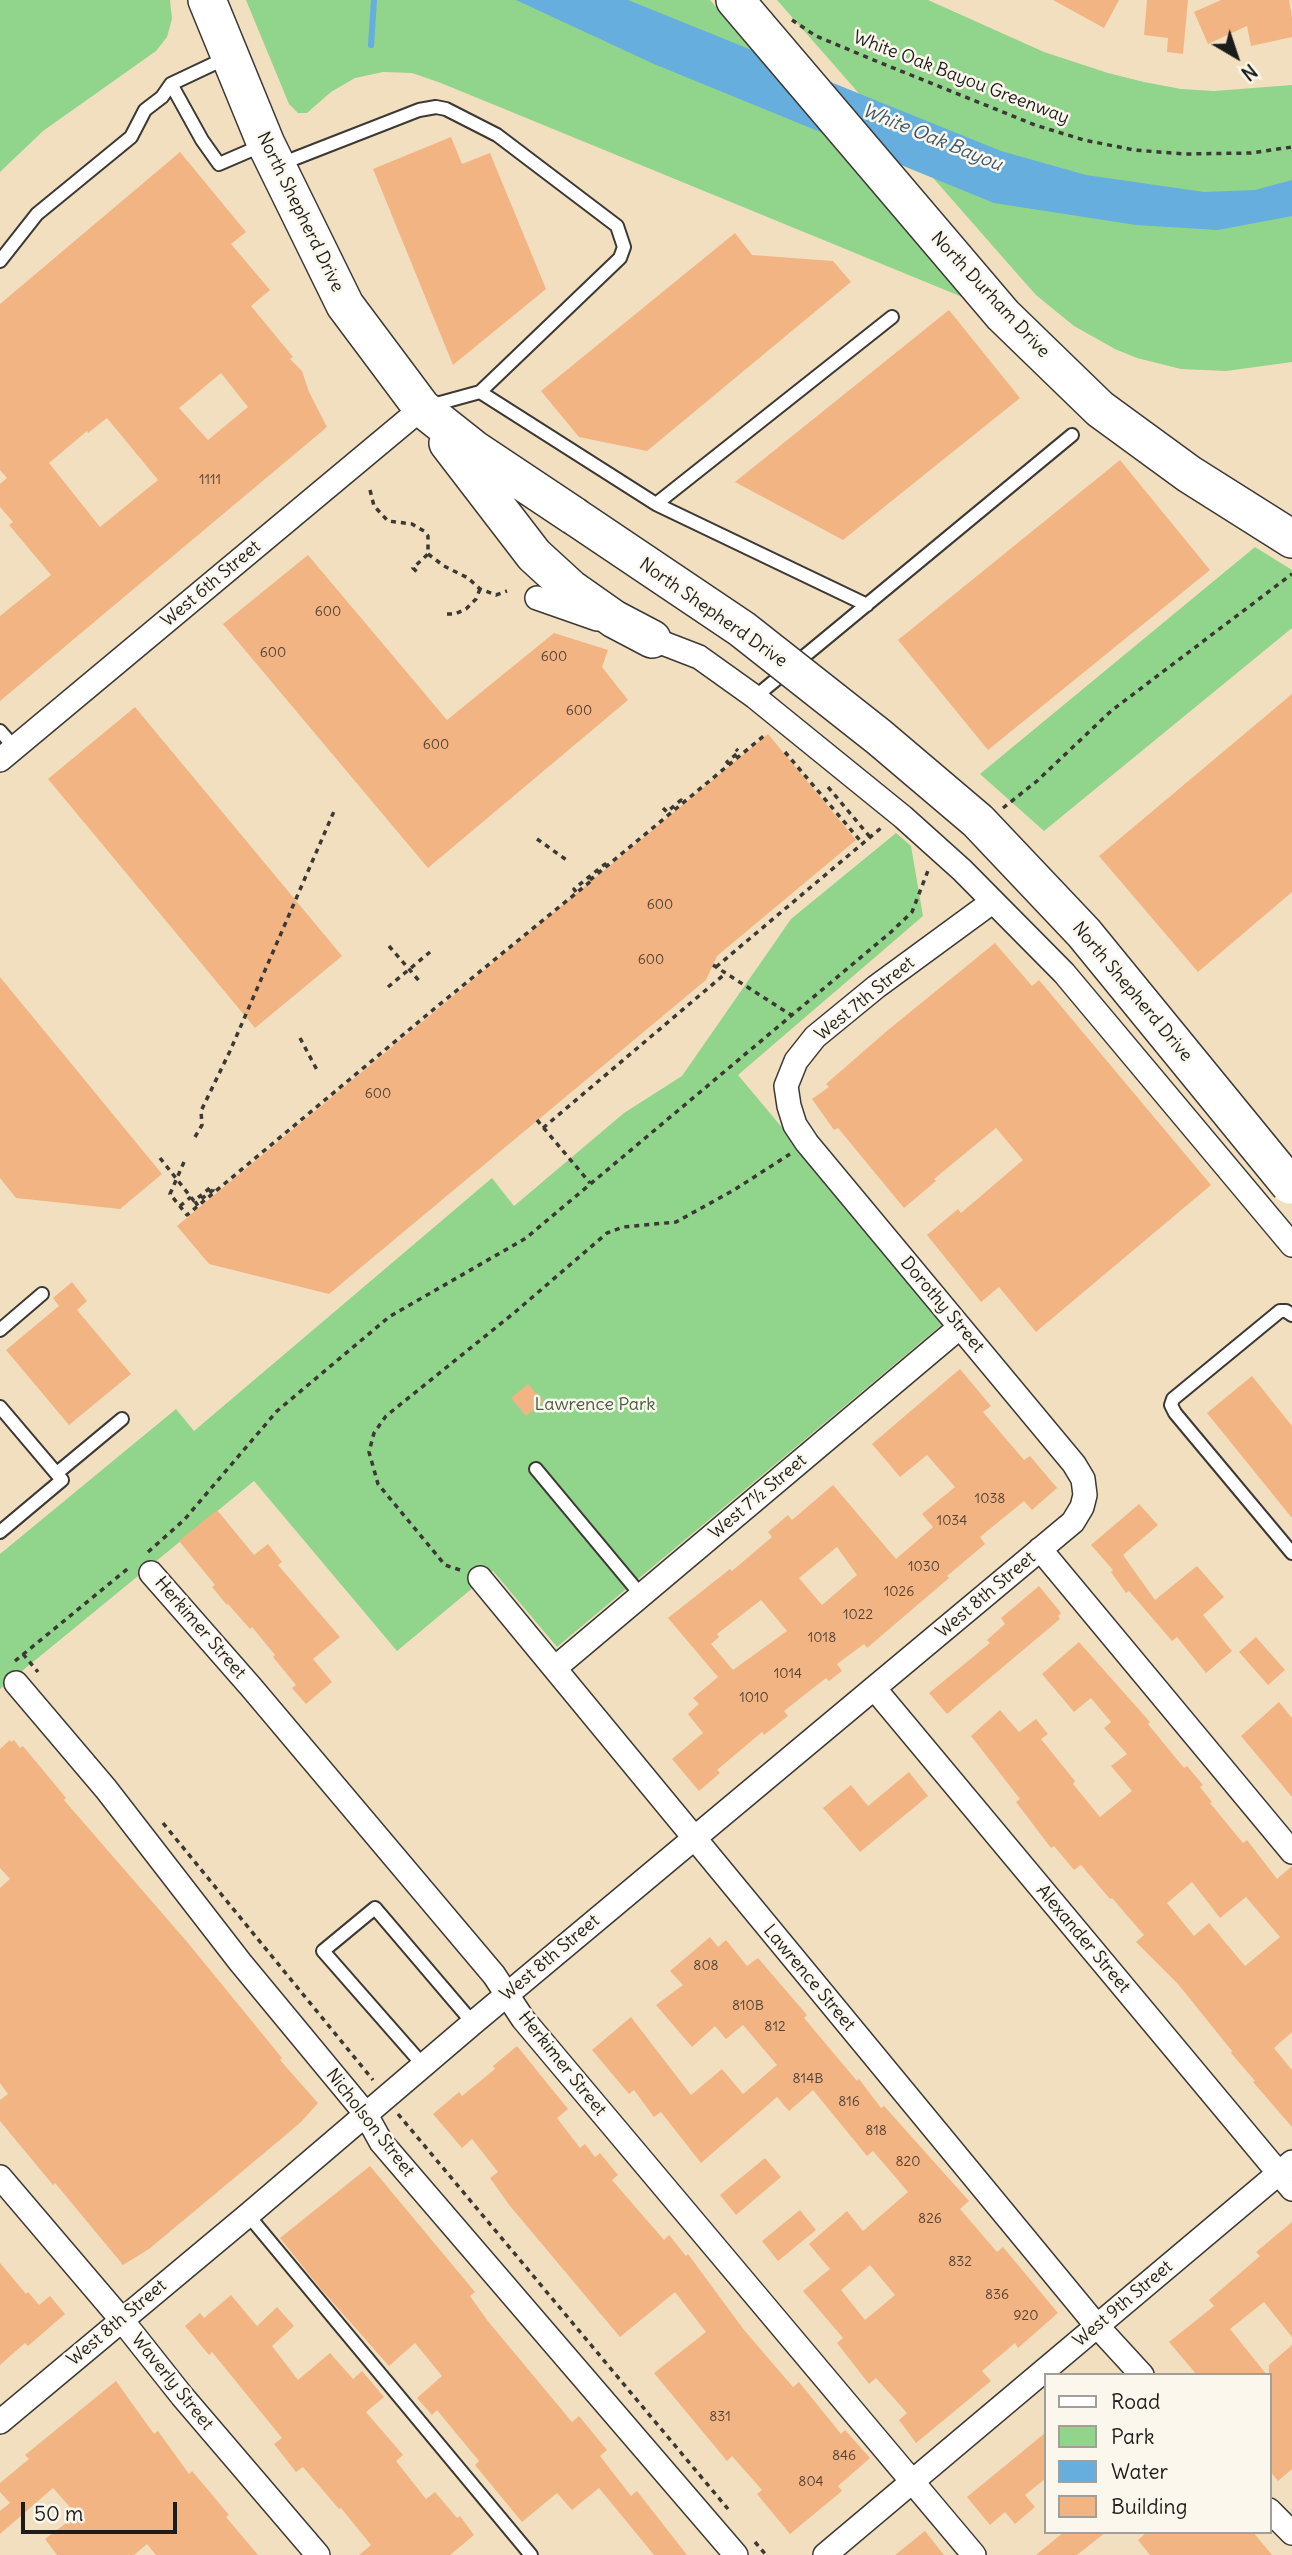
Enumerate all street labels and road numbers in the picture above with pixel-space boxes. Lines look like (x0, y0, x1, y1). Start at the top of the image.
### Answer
street label: White Oak Bayou Greenway (850, 27, 1072, 129)
street label: North Shepherd Drive (252, 128, 348, 296)
street label: North Durham Drive (926, 228, 1054, 362)
street label: West 6th Street (157, 536, 265, 632)
street label: North Shepherd Drive (635, 554, 791, 672)
street label: North Shepherd Drive (1067, 918, 1197, 1066)
street label: West 7th Street (811, 952, 919, 1046)
street label: Dorothy Street (895, 1252, 989, 1358)
street label: West 7½ Street (705, 1450, 811, 1544)
street label: West 8th Street (932, 1547, 1040, 1643)
street label: Herkimer Street (150, 1573, 250, 1683)
street label: Alexander Street (1032, 1881, 1134, 1997)
street label: West 8th Street (496, 1910, 604, 2006)
street label: Lawrence Street (758, 1921, 860, 2035)
street label: Herkimer Street (513, 2007, 611, 2121)
street label: Nicholson Street (321, 2065, 419, 2181)
street label: West 9th Street (1069, 2256, 1177, 2352)
street label: West 8th Street (63, 2275, 171, 2371)
street label: Waverly Street (126, 2329, 218, 2435)

